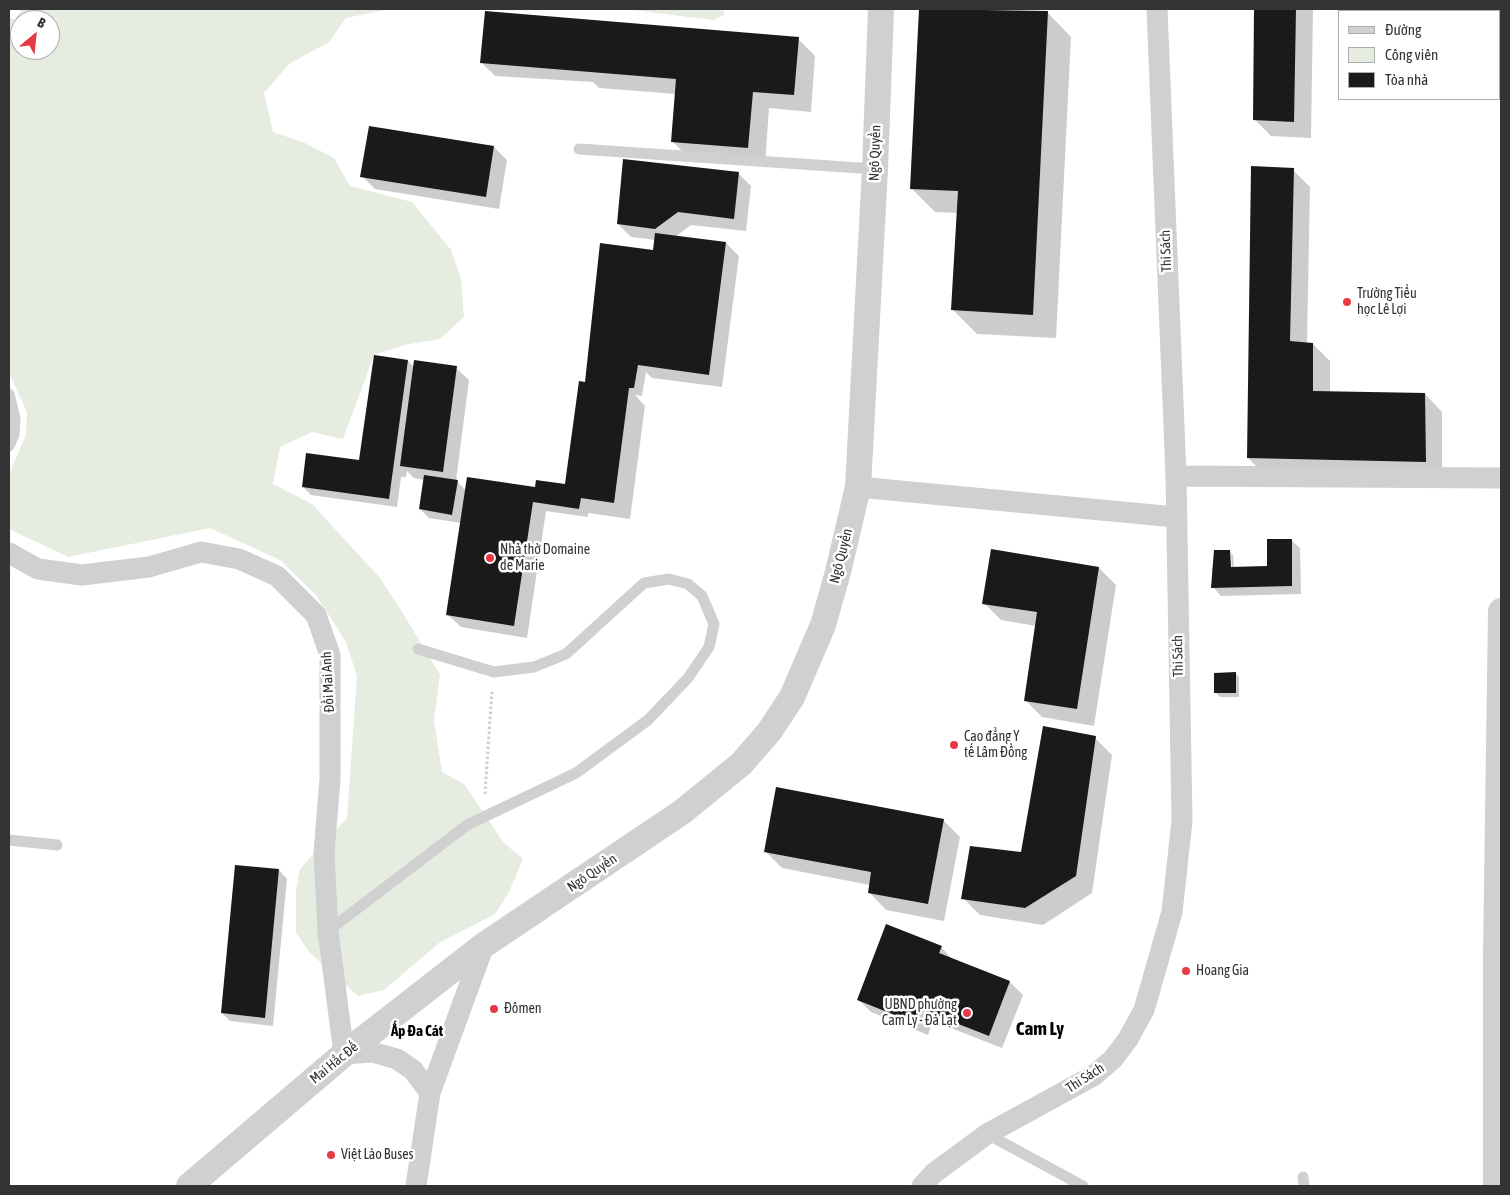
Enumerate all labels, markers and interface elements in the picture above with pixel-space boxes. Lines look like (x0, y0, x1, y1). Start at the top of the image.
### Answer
north arrow (10, 10, 60, 60)
legend (1338, 10, 1500, 100)
text: B (35, 14, 48, 31)
text: Đường (1385, 21, 1421, 38)
text: Công viên (1385, 46, 1438, 63)
text: Tòa nhà (1385, 71, 1428, 88)
street label: Ngô Quyền (866, 125, 884, 181)
street label: Thi Sách (1157, 230, 1175, 272)
place label: Trường Tiểu học Lê Lợi (1357, 286, 1417, 318)
marker: Trường Tiểu học Lê Lợi (1341, 296, 1353, 308)
street label: Ngô Quyền (826, 527, 856, 585)
place label: Nhà thờ Domaine de Marie (500, 542, 590, 574)
marker: Nhà thờ Domaine de Marie (484, 552, 496, 564)
street label: Thi Sách (1169, 635, 1187, 677)
street label: Đồi Mai Anh (318, 651, 338, 713)
place label: Cao đẳng Y tế Lâm Đồng (964, 729, 1027, 762)
marker: Cao đẳng Y tế Lâm Đồng (948, 739, 960, 751)
street label: Ngô Quyền (564, 850, 620, 896)
place label: Hoang Gia (1196, 963, 1249, 979)
marker: Hoang Gia (1180, 965, 1192, 977)
place label: UBND phường Cam Ly - Đà Lạt (882, 997, 957, 1030)
place label: Đômen (504, 1001, 542, 1017)
marker: Đômen (488, 1003, 500, 1015)
marker: UBND phường Cam Ly - Đà Lạt (961, 1007, 973, 1019)
district label: Cam Ly (1016, 1018, 1064, 1040)
district label: Ấp Đa Cát (391, 1022, 443, 1040)
street label: Mai Hắc Đế (307, 1039, 361, 1087)
street label: Thi Sách (1063, 1059, 1107, 1097)
place label: Việt Lào Buses (341, 1147, 413, 1163)
marker: Việt Lào Buses (325, 1149, 337, 1161)

